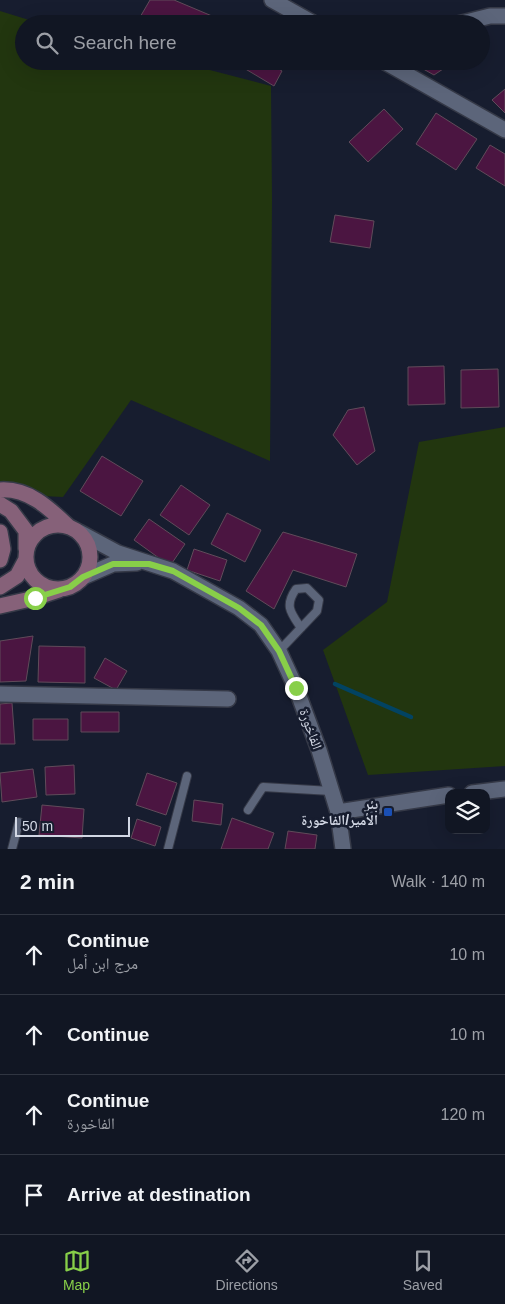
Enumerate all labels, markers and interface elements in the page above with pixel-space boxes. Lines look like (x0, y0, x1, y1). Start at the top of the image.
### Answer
search box (15, 15, 490, 70)
icon: search (33, 29, 61, 57)
text: Search here (73, 32, 177, 53)
route start (24, 587, 47, 610)
route end (285, 677, 308, 700)
street label: الفاخورة (295, 707, 326, 752)
map controls (445, 789, 490, 834)
button: layers (445, 789, 490, 834)
place label: بئر الأمير/الفاخورة (301, 796, 378, 828)
marker: بئر الأمير/الفاخورة (382, 806, 394, 818)
scale bar (15, 814, 130, 837)
text: 50 m (22, 818, 53, 834)
text: 2 min (20, 870, 75, 893)
text: Walk · 140 m (391, 873, 485, 890)
text: Continue (67, 930, 149, 951)
icon: ahead (20, 941, 48, 969)
text: 10 m (449, 946, 485, 963)
text: مرج ابن أمل (67, 955, 138, 972)
icon: ahead (20, 1021, 48, 1049)
text: Continue (67, 1024, 149, 1045)
text: 10 m (449, 1026, 485, 1043)
text: Continue (67, 1090, 149, 1111)
icon: ahead (20, 1101, 48, 1129)
text: 120 m (441, 1106, 485, 1123)
text: الفاخورة (67, 1115, 115, 1132)
icon: arrive (20, 1181, 48, 1209)
text: Arrive at destination (67, 1184, 251, 1205)
tab: Map (63, 1247, 91, 1293)
tab: Directions (216, 1247, 278, 1293)
tab: Saved (403, 1247, 442, 1293)

